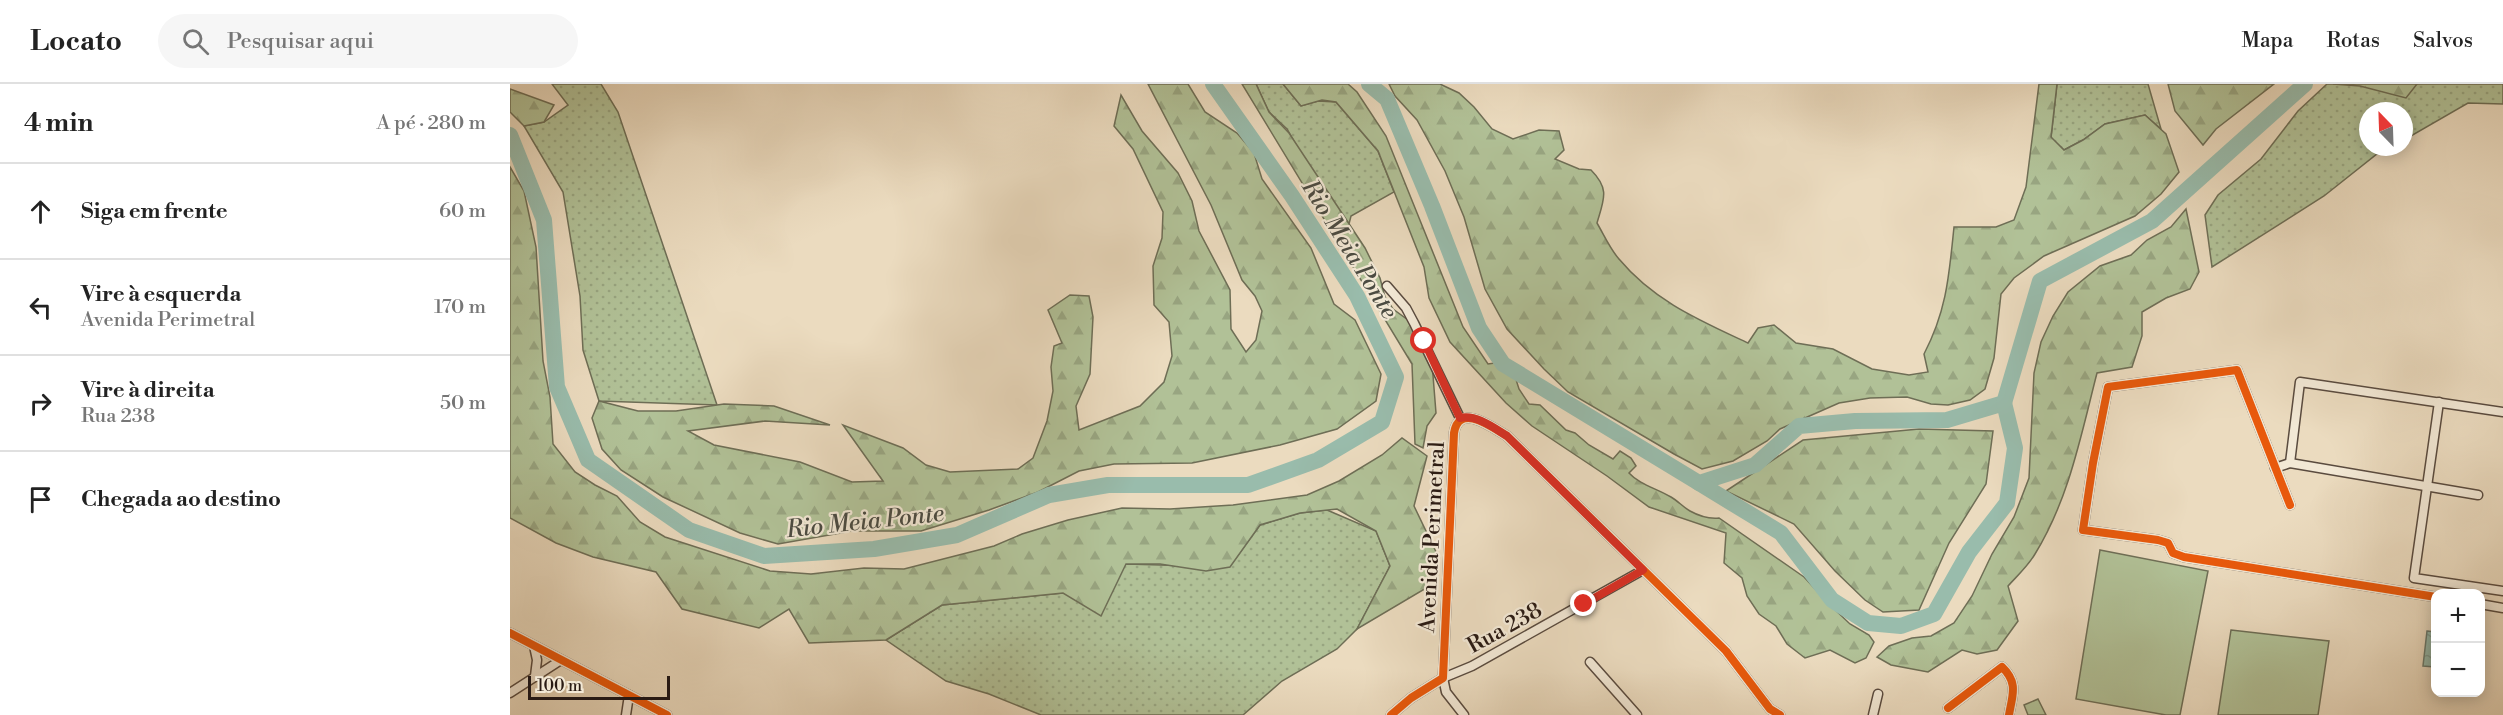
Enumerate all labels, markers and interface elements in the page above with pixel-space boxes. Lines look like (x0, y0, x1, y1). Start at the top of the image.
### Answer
search box (158, 14, 578, 68)
text: Locato (30, 24, 122, 59)
icon: search (179, 25, 212, 58)
text: Pesquisar aqui (227, 28, 374, 55)
text: Mapa (2241, 28, 2293, 54)
text: Rotas (2326, 28, 2380, 54)
text: Salvos (2413, 28, 2473, 54)
north arrow (2359, 102, 2413, 156)
text: 4 min (24, 107, 94, 139)
text: A pé · 280 m (376, 111, 486, 136)
water label: Rio Meia Ponte (1294, 173, 1404, 325)
icon: ahead (24, 195, 57, 228)
text: Siga em frente (81, 198, 228, 225)
text: 60 m (439, 199, 486, 224)
text: Vire à esquerda (81, 281, 241, 308)
icon: left (24, 291, 57, 324)
text: 170 m (434, 295, 486, 320)
text: Avenida Perimetral (81, 308, 255, 333)
route start (1410, 327, 1436, 353)
text: Vire à direita (81, 377, 215, 404)
icon: right (24, 387, 57, 420)
text: 50 m (440, 391, 486, 416)
text: Rua 238 (81, 404, 155, 429)
street label: Avenida Perimetral (1414, 440, 1451, 634)
icon: arrive (24, 483, 57, 516)
text: Chegada ao destino (81, 486, 281, 513)
water label: Rio Meia Ponte (784, 499, 946, 545)
map controls (2431, 589, 2485, 697)
button: + (2431, 589, 2485, 643)
route end (1570, 590, 1596, 616)
street label: Rua 238 (1463, 597, 1547, 660)
button: − (2431, 643, 2485, 697)
scale bar (528, 673, 670, 700)
text: 100 m (537, 676, 582, 696)

